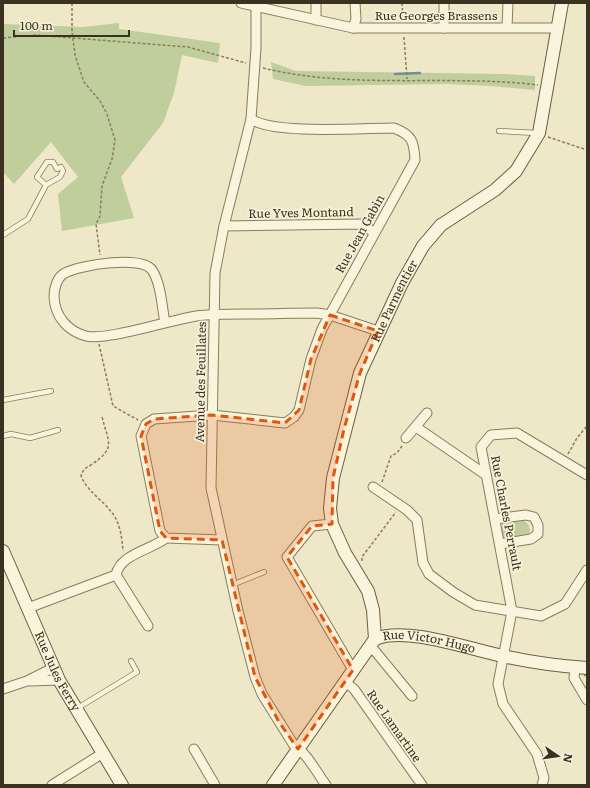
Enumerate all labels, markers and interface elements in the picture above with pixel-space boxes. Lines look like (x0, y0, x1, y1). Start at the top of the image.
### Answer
street label: Rue Georges Brassens (375, 6, 498, 24)
scale bar (14, 12, 129, 38)
text: 100 m (20, 16, 53, 34)
street label: Rue Jean Gabin (330, 191, 388, 276)
street label: Rue Yves Montand (248, 202, 354, 222)
street label: Rue Parmentier (366, 256, 421, 345)
street label: Avenue des Feuillates (190, 321, 210, 442)
street label: Rue Charles Perrault (487, 453, 527, 572)
street label: Rue Victor Hugo (381, 625, 478, 657)
street label: Rue Jules Ferry (31, 628, 86, 714)
street label: Rue Lamartine (363, 685, 427, 765)
north arrow (538, 736, 578, 776)
text: N (560, 752, 578, 765)

